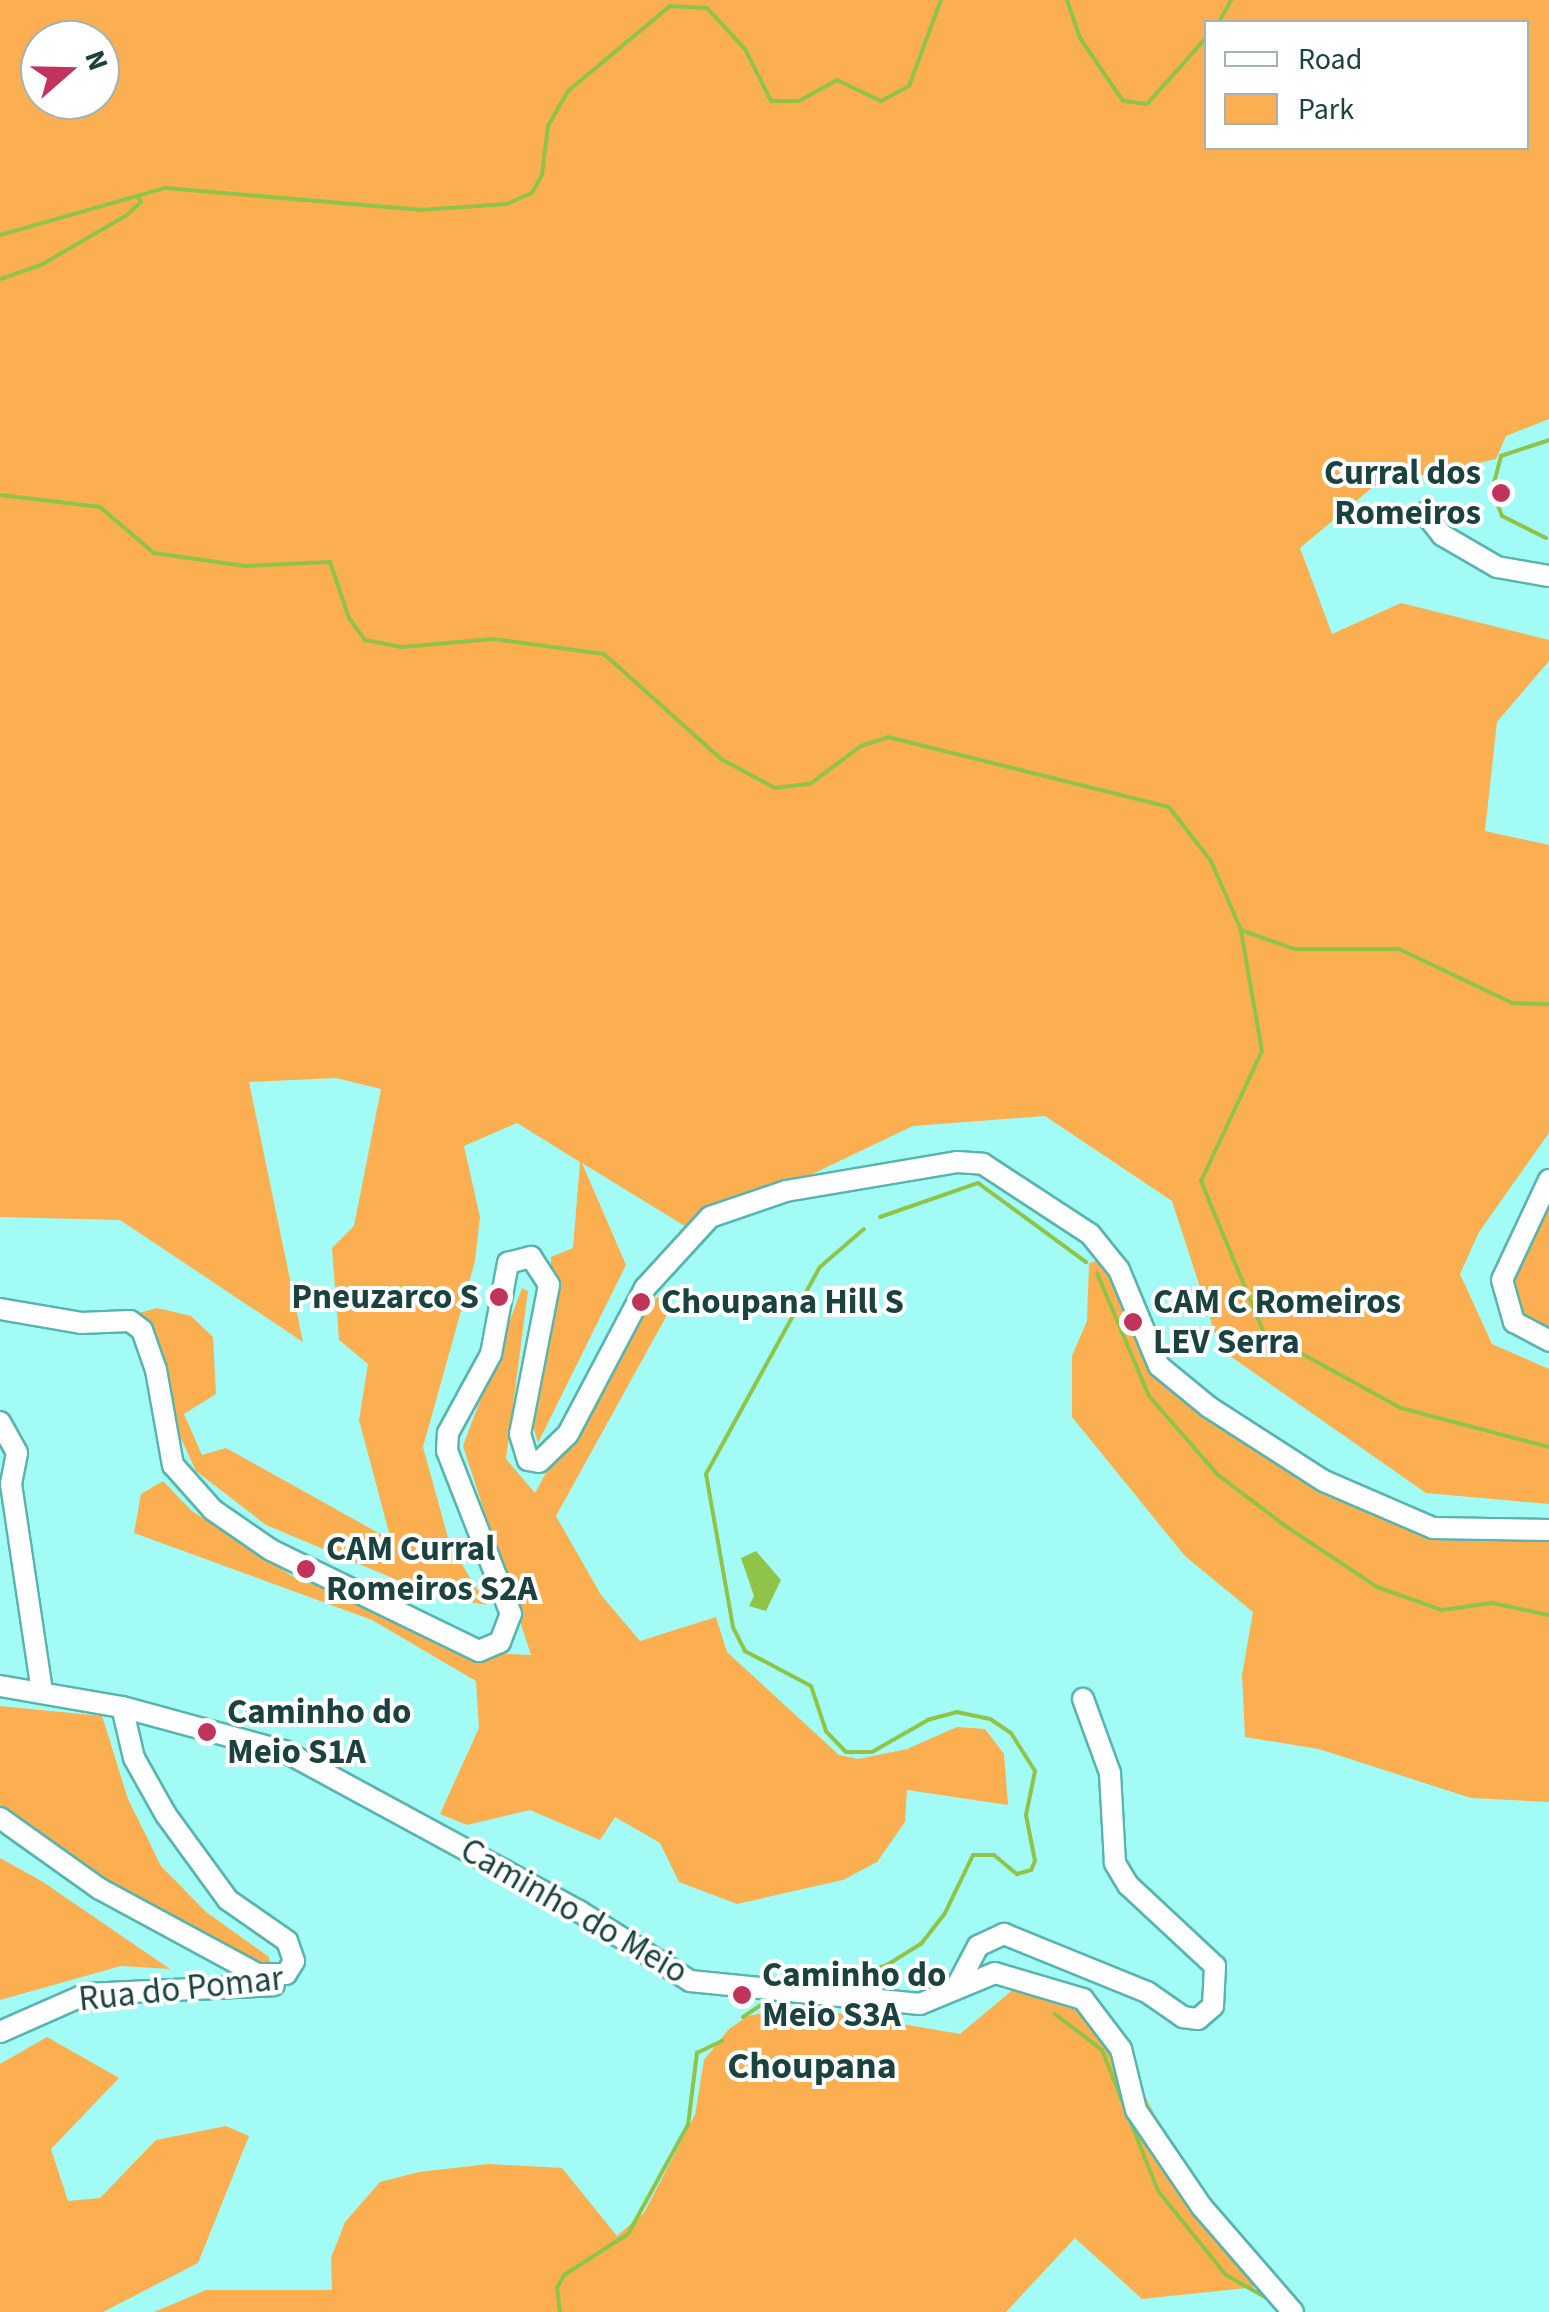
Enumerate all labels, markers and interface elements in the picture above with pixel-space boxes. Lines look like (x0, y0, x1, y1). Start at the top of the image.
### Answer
north arrow (20, 20, 120, 120)
legend (1204, 20, 1529, 150)
text: Road (1298, 38, 1362, 81)
text: N (74, 45, 118, 76)
text: Park (1298, 88, 1354, 131)
place label: Curral dos Romeiros (1324, 452, 1481, 534)
marker: Curral dos Romeiros (1490, 482, 1512, 504)
place label: Pneuzarco S (291, 1276, 479, 1318)
place label: Choupana Hill S (661, 1281, 904, 1323)
place label: CAM C Romeiros LEV Serra (1153, 1281, 1401, 1363)
marker: Pneuzarco S (488, 1286, 510, 1308)
marker: Choupana Hill S (630, 1291, 652, 1313)
marker: CAM C Romeiros LEV Serra (1122, 1311, 1144, 1333)
place label: CAM Curral Romeiros S2A (326, 1528, 538, 1610)
marker: CAM Curral Romeiros S2A (295, 1558, 317, 1580)
place label: Caminho do Meio S1A (227, 1691, 411, 1773)
marker: Caminho do Meio S1A (196, 1721, 218, 1743)
street label: Caminho do Meio (453, 1829, 695, 1993)
place label: Caminho do Meio S3A (762, 1954, 946, 2036)
street label: Rua do Pomar (76, 1957, 286, 2021)
marker: Caminho do Meio S3A (731, 1984, 753, 2006)
district label: Choupana (727, 2044, 897, 2090)

